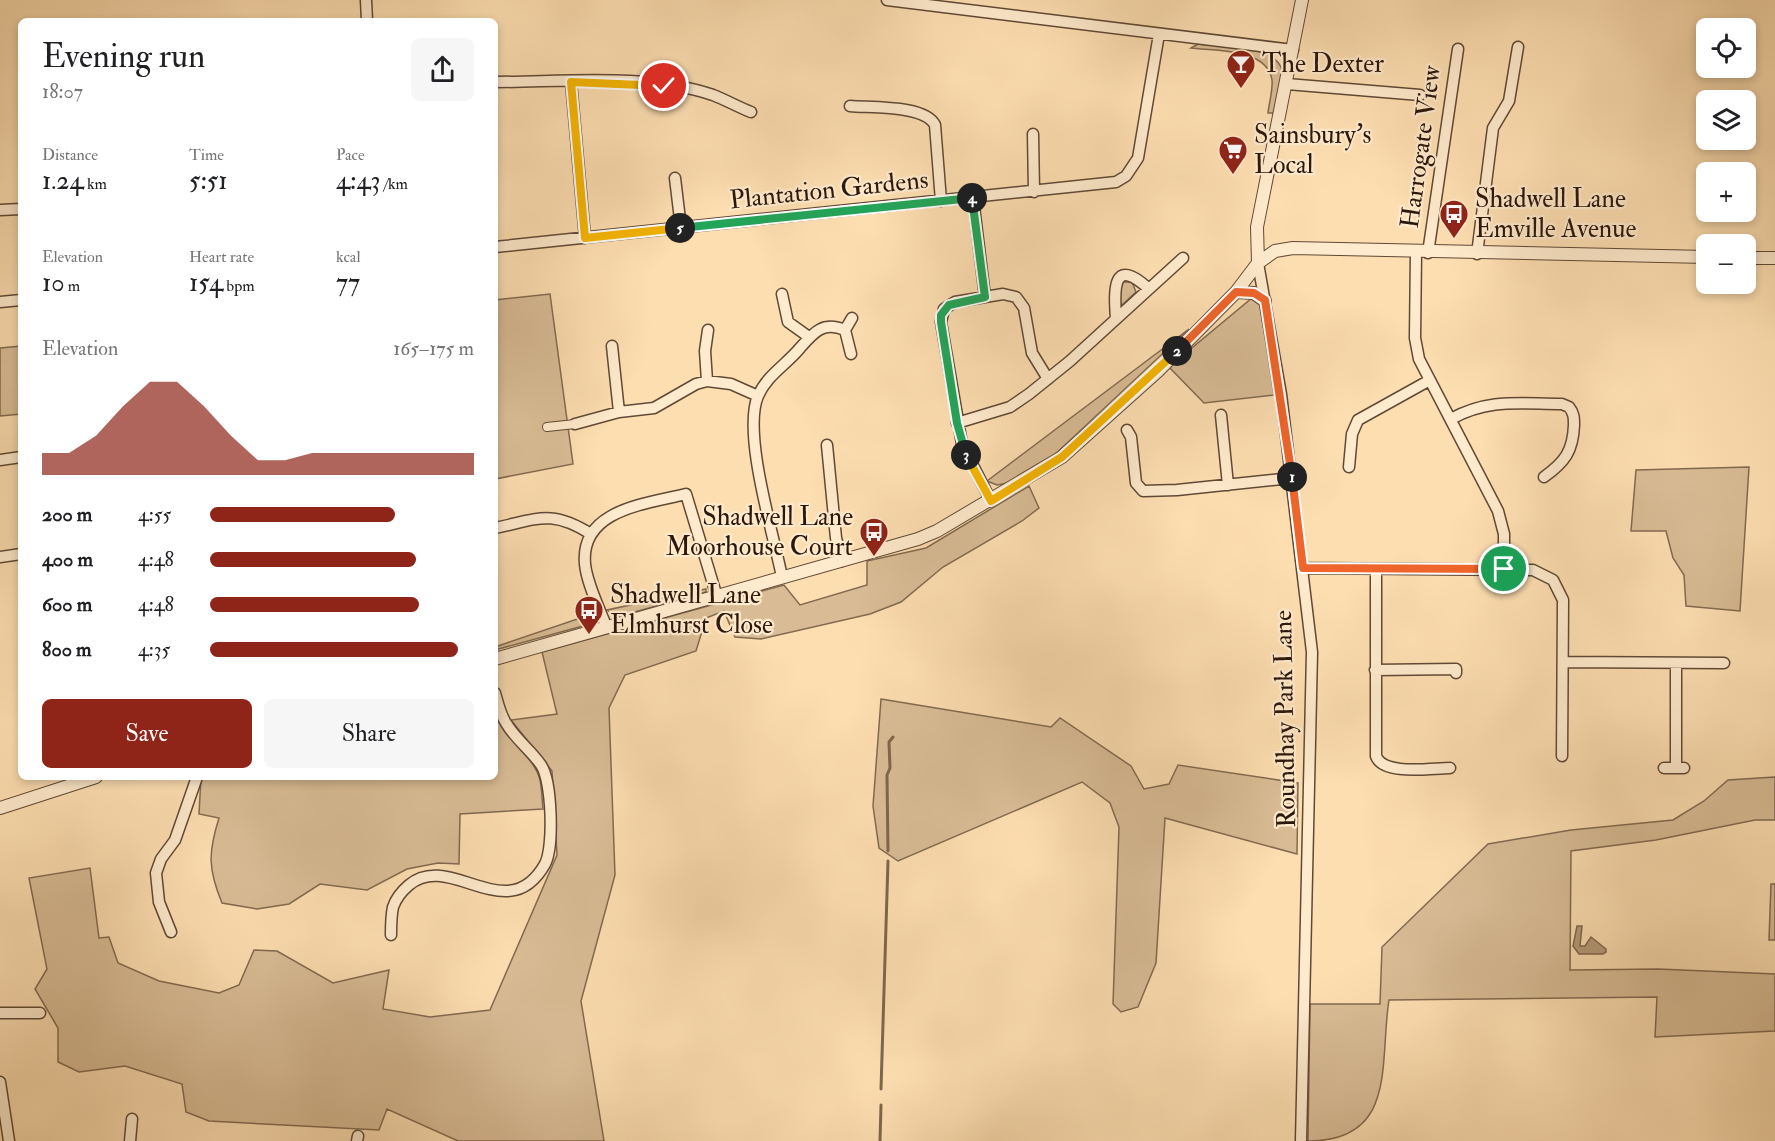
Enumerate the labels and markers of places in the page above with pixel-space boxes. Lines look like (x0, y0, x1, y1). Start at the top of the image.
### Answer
bar icon: The Dexter (1225, 48, 1257, 90)
place label: The Dexter (1262, 48, 1384, 80)
pin (638, 60, 689, 111)
place label: Sainsbury's Local (1254, 119, 1371, 181)
supermarket icon: Sainsbury's Local (1217, 134, 1249, 176)
pin: 4 (957, 183, 987, 213)
place label: Shadwell Lane Emville Avenue (1475, 183, 1637, 245)
bus stop icon: Shadwell Lane Emville Avenue (1438, 198, 1470, 240)
pin: 5 (665, 213, 695, 243)
pin: 2 (1162, 336, 1192, 366)
pin: 3 (951, 440, 981, 470)
pin: 1 (1277, 462, 1307, 492)
place label: Shadwell Lane Moorhouse Court (666, 501, 853, 563)
bus stop icon: Shadwell Lane Moorhouse Court (858, 516, 890, 558)
pin (1478, 543, 1529, 594)
place label: Shadwell Lane Elmhurst Close (610, 579, 773, 641)
bus stop icon: Shadwell Lane Elmhurst Close (573, 594, 605, 636)

